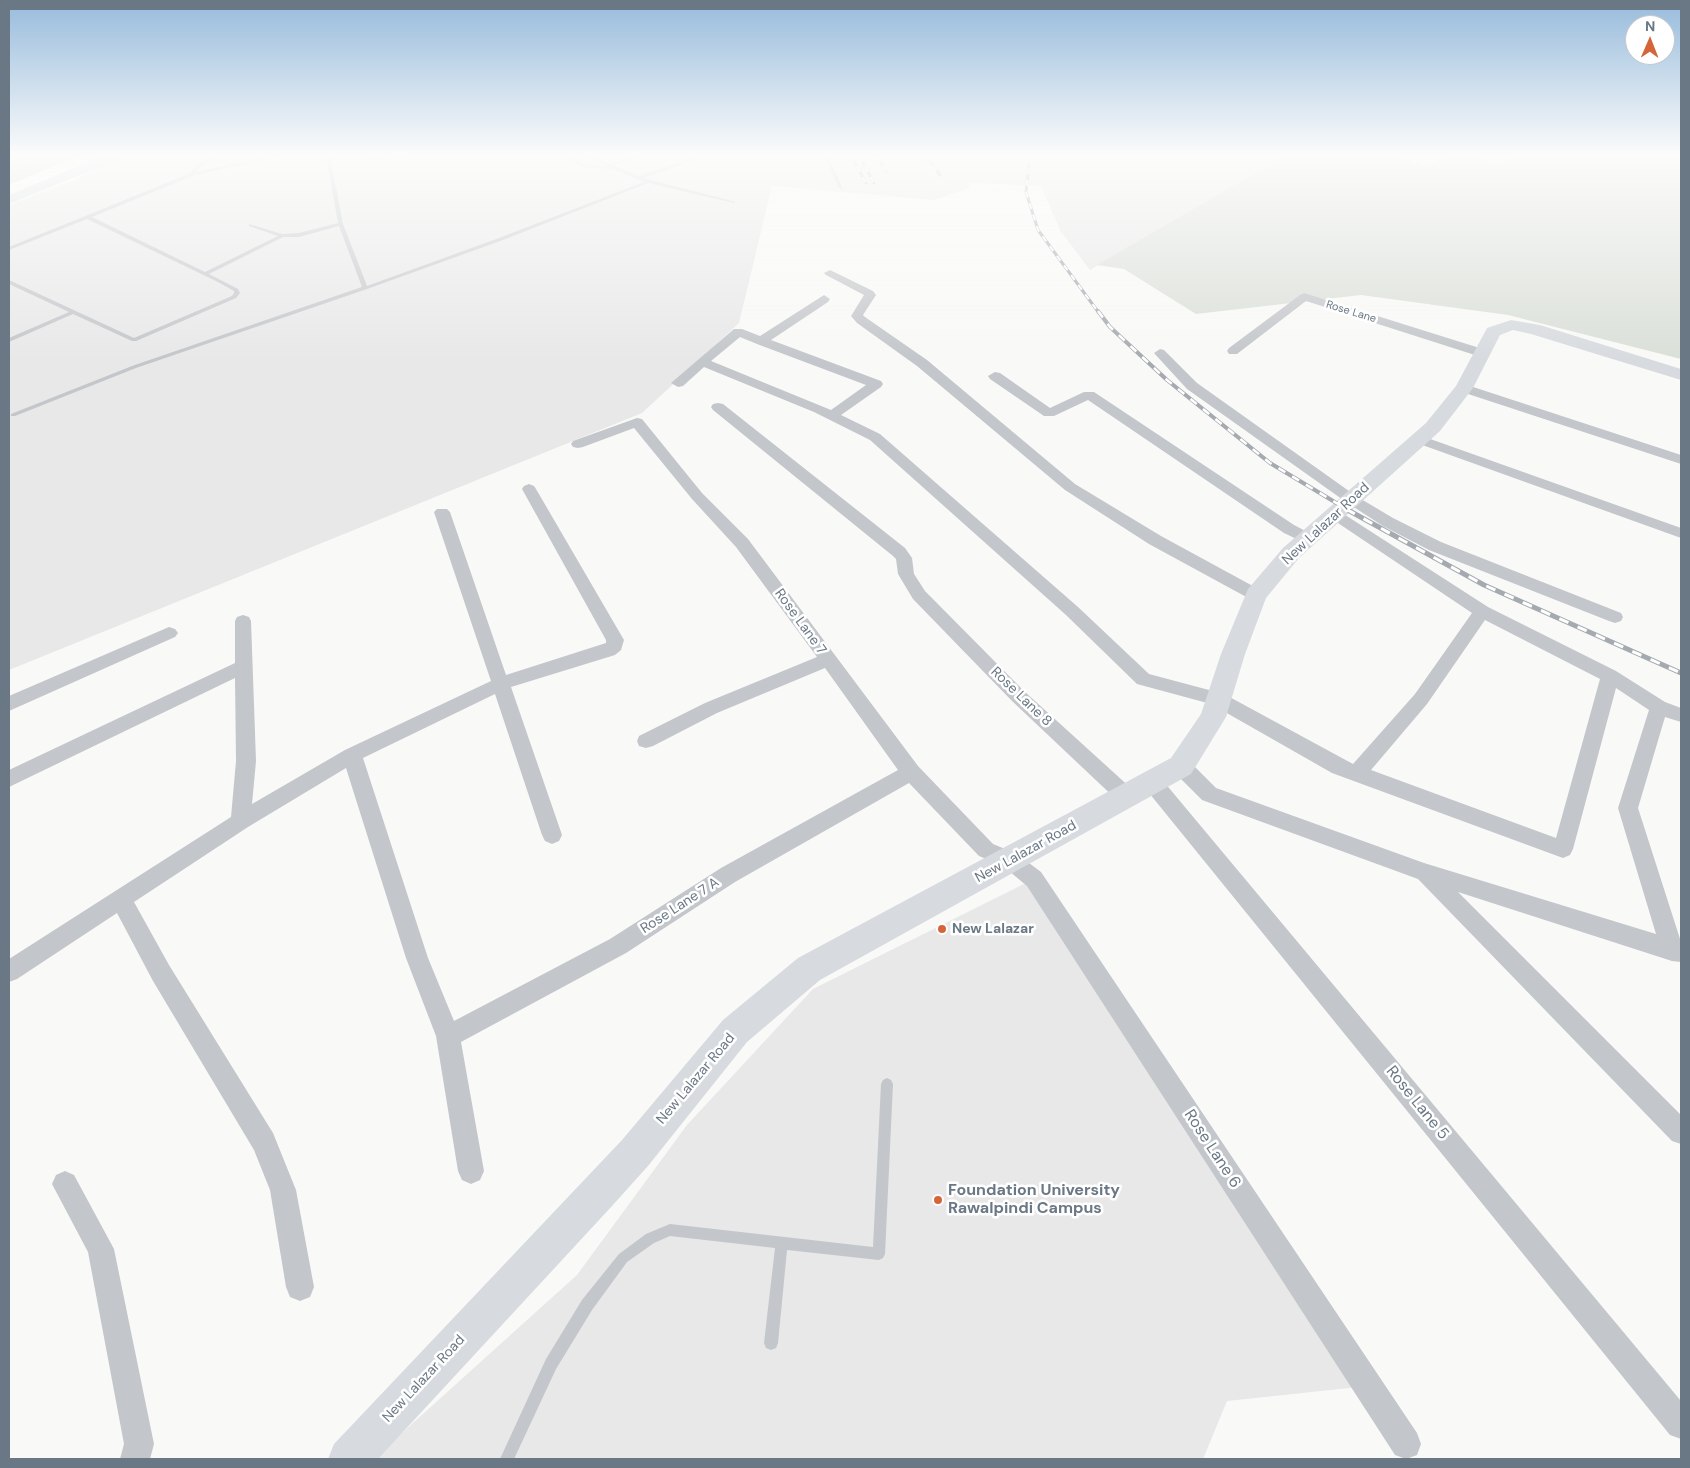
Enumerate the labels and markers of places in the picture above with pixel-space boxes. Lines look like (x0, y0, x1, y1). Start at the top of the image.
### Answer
place label: New Lalazar (952, 921, 1034, 937)
marker: New Lalazar (936, 923, 948, 935)
place label: Foundation University Rawalpindi Campus (948, 1181, 1120, 1219)
marker: Foundation University Rawalpindi Campus (932, 1194, 944, 1206)

